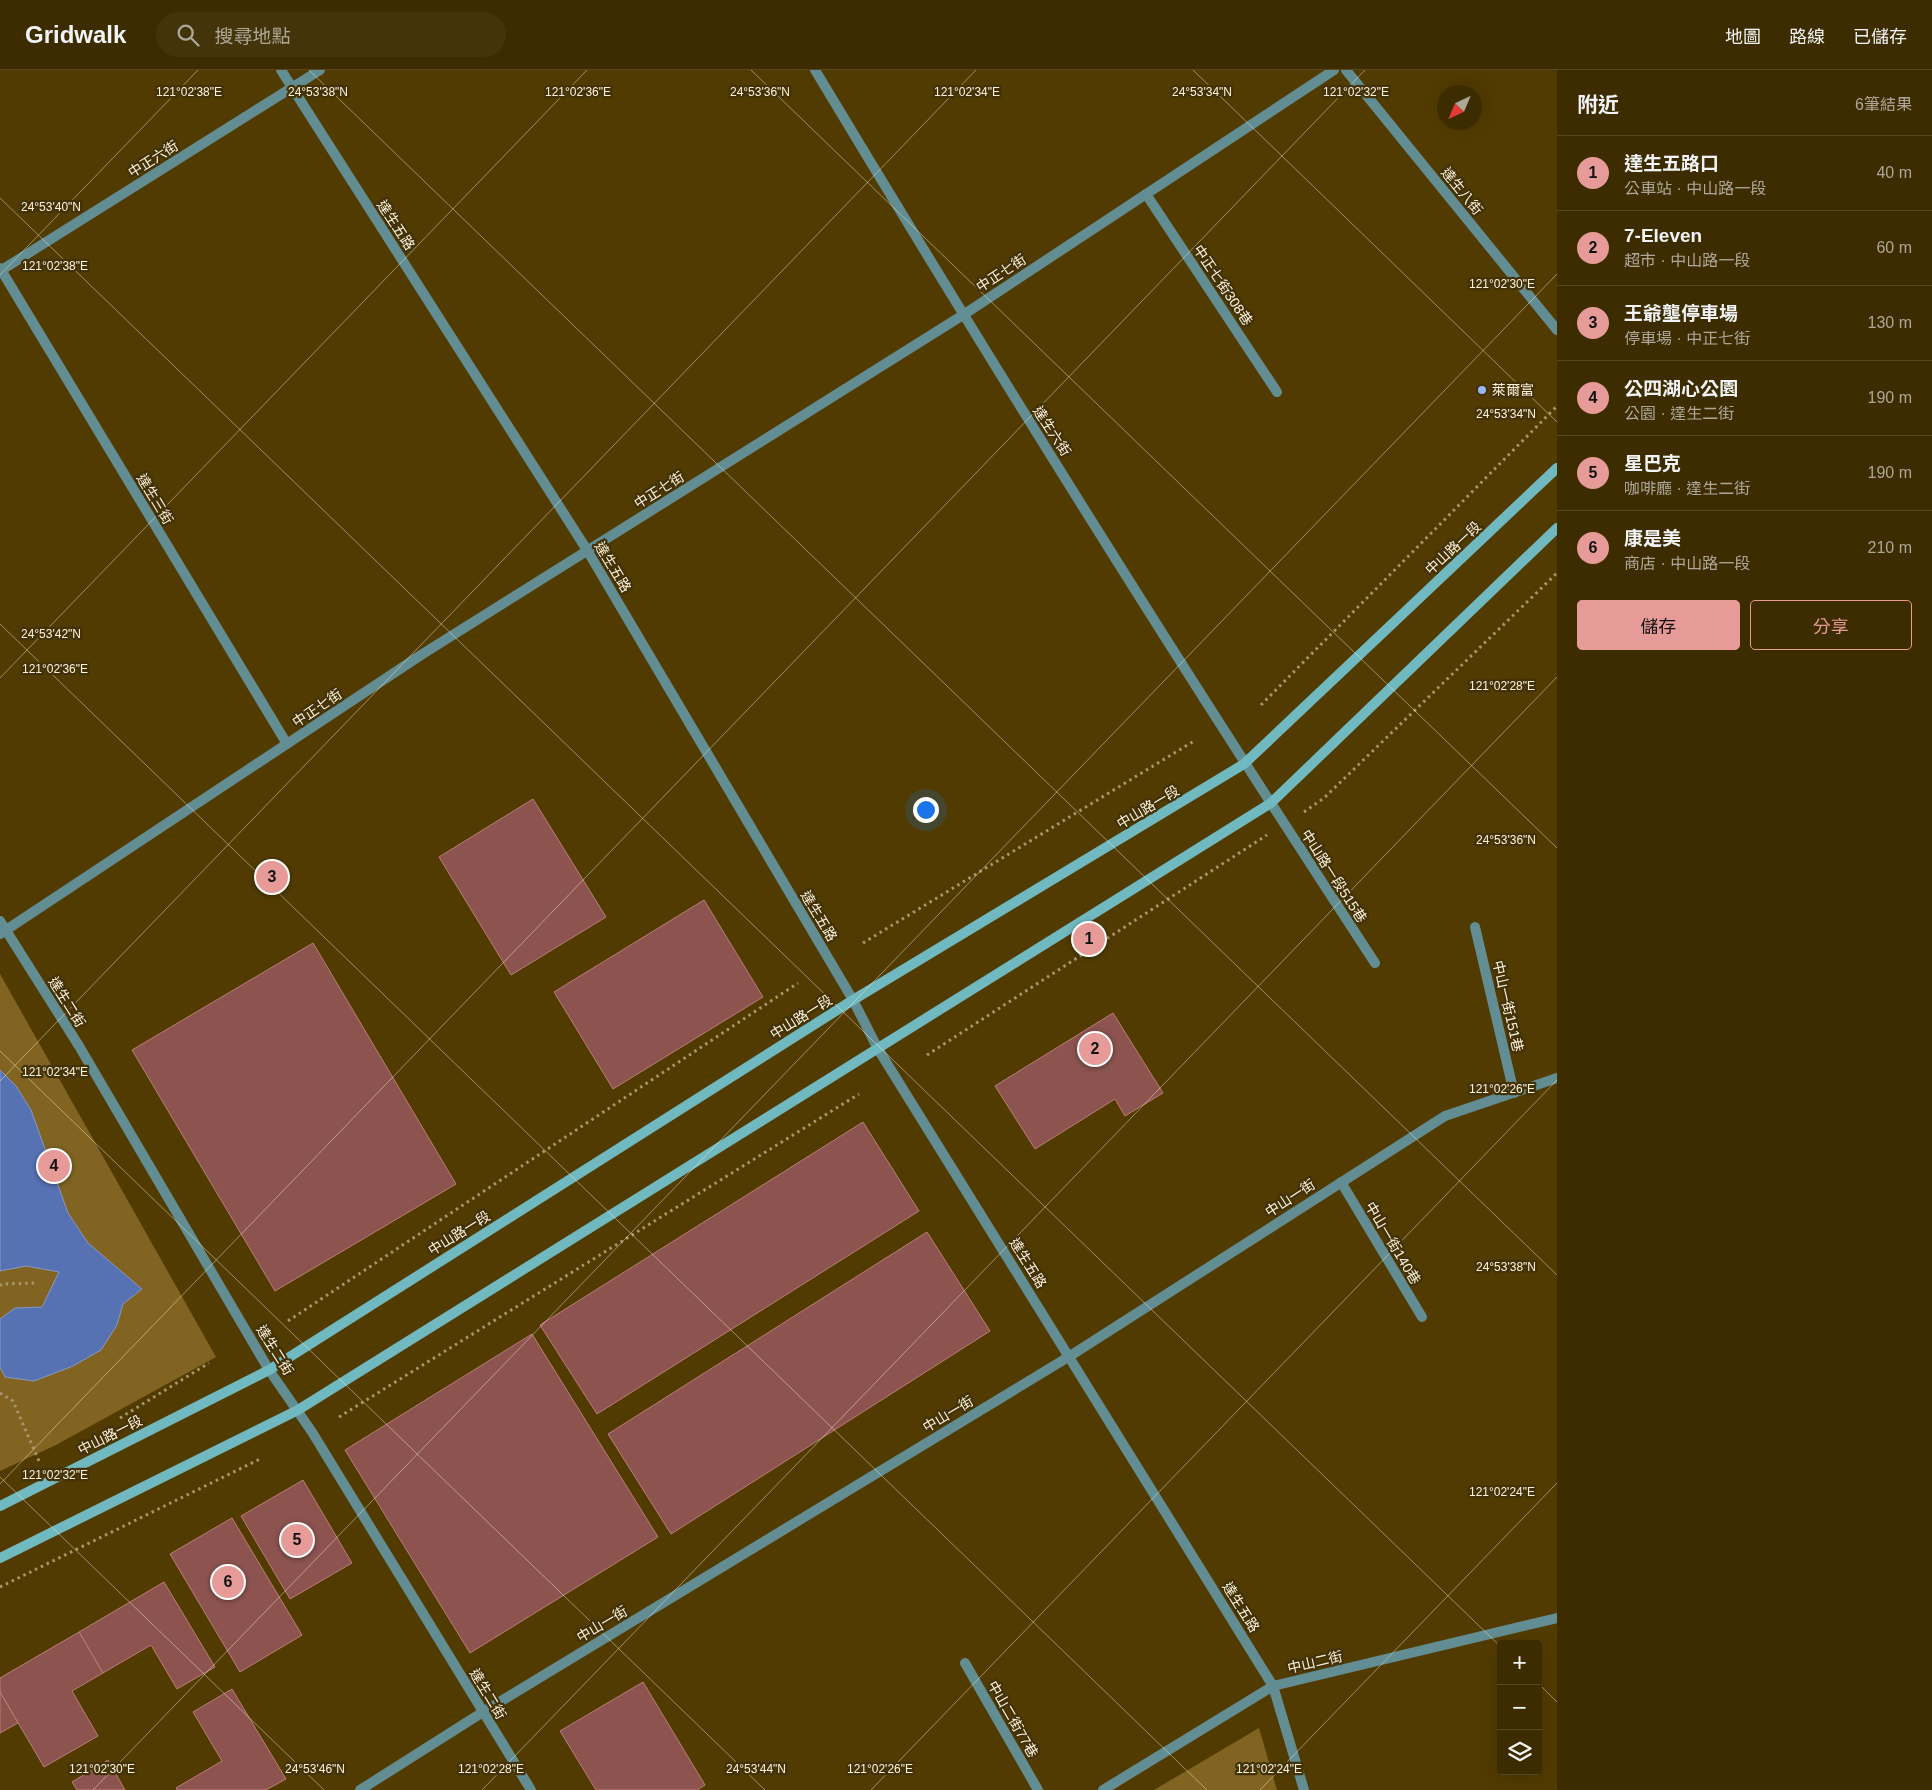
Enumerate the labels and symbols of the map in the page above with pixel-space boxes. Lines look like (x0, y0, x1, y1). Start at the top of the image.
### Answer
text: 121°02'38"E (156, 85, 222, 99)
text: 24°53'38"N (288, 85, 348, 99)
text: 121°02'36"E (545, 85, 611, 99)
text: 24°53'36"N (730, 85, 790, 99)
text: 121°02'34"E (934, 85, 1000, 99)
text: 24°53'34"N (1172, 85, 1232, 99)
text: 121°02'32"E (1323, 85, 1389, 99)
north arrow (1437, 85, 1482, 130)
street label: 中正六街 (125, 137, 181, 181)
street label: 達生八街 (1438, 164, 1486, 218)
street label: 達生五路 (374, 197, 418, 253)
text: 24°53'40"N (21, 200, 81, 214)
street label: 中正七街308巷 (1190, 242, 1256, 328)
street label: 中正七街 (973, 251, 1029, 295)
text: 121°02'38"E (22, 259, 88, 273)
text: 121°02'30"E (1469, 277, 1535, 291)
place label: 萊爾富 (1492, 382, 1534, 398)
marker: 萊爾富 (1476, 384, 1488, 396)
street label: 達生六街 (1030, 403, 1074, 459)
text: 24°53'34"N (1476, 407, 1536, 421)
street label: 中正七街 (631, 468, 687, 512)
street label: 達生三街 (134, 471, 176, 527)
street label: 中山路一段 (1422, 518, 1484, 578)
street label: 達生五路 (592, 539, 634, 595)
text: 24°53'42"N (21, 627, 81, 641)
text: 121°02'36"E (22, 662, 88, 676)
text: 121°02'28"E (1469, 679, 1535, 693)
street label: 中正七街 (289, 686, 345, 730)
street label: 中山路一段 (1114, 782, 1182, 832)
your location (913, 797, 939, 823)
street label: 中山路一段515巷 (1298, 827, 1370, 925)
text: 24°53'36"N (1476, 833, 1536, 847)
pin: 3 (256, 858, 288, 896)
street label: 達生五路 (798, 888, 840, 944)
pin: 1 (1073, 920, 1105, 958)
street label: 中山一街151巷 (1490, 959, 1526, 1053)
street label: 達生二街 (45, 974, 89, 1030)
street label: 中山路一段 (767, 992, 835, 1042)
pin: 2 (1079, 1030, 1111, 1068)
text: 121°02'34"E (22, 1065, 88, 1079)
text: 121°02'26"E (1469, 1082, 1535, 1096)
pin: 4 (38, 1147, 70, 1185)
street label: 中山一街 (1262, 1176, 1318, 1220)
street label: 中山一街140巷 (1362, 1199, 1424, 1287)
street label: 中山路一段 (425, 1208, 493, 1258)
street label: 達生五路 (1006, 1235, 1050, 1291)
text: 24°53'38"N (1476, 1260, 1536, 1274)
street label: 達生二街 (253, 1322, 297, 1378)
street label: 中山一街 (920, 1393, 976, 1435)
street label: 中山路一段 (75, 1412, 145, 1458)
text: 121°02'32"E (22, 1468, 88, 1482)
text: 121°02'24"E (1469, 1485, 1535, 1499)
pin: 5 (281, 1521, 313, 1559)
pin: 6 (212, 1563, 244, 1601)
street label: 達生五路 (1219, 1579, 1263, 1635)
street label: 中山一街 (574, 1603, 630, 1645)
street label: 中山二街 (1286, 1648, 1344, 1676)
street label: 達生二街 (467, 1666, 509, 1722)
street label: 中山二街77巷 (985, 1678, 1041, 1760)
text: 121°02'30"E (69, 1762, 135, 1776)
text: 24°53'46"N (285, 1762, 345, 1776)
text: 121°02'28"E (458, 1762, 524, 1776)
text: 24°53'44"N (726, 1762, 786, 1776)
text: 121°02'26"E (847, 1762, 913, 1776)
text: 121°02'24"E (1236, 1762, 1302, 1776)

